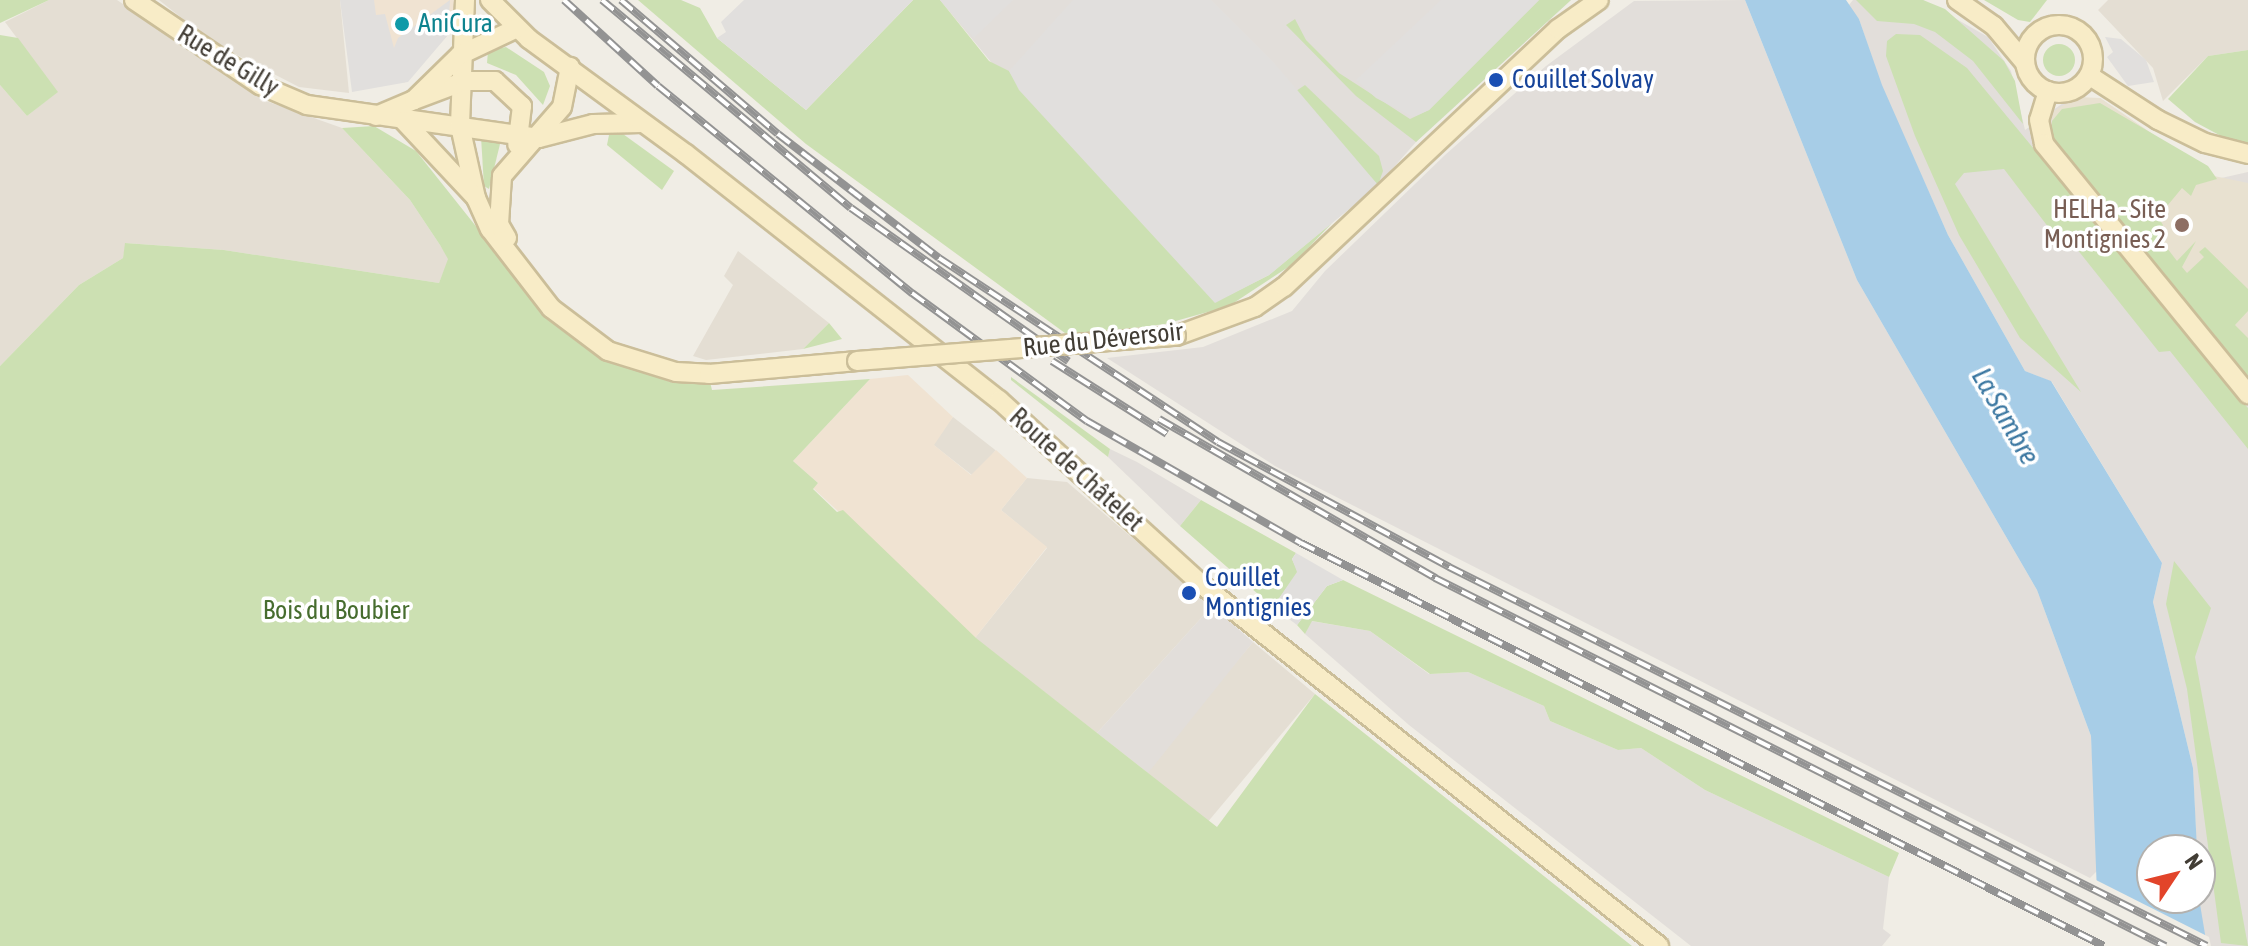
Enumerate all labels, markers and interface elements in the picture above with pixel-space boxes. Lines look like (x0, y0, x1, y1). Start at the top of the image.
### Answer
place label: AniCura (418, 8, 493, 40)
marker: AniCura (393, 15, 411, 33)
street label: Rue de Gilly (172, 19, 284, 103)
place label: Couillet Solvay (1512, 64, 1654, 96)
marker: Couillet Solvay (1487, 71, 1505, 89)
place label: HELHa - Site Montignies 2 (2044, 194, 2166, 256)
marker: HELHa - Site Montignies 2 (2173, 216, 2191, 234)
street label: Rue du Déversoir (1022, 316, 1184, 364)
water label: La Sambre (1965, 362, 2047, 470)
street label: Route de Châtelet (1003, 402, 1149, 538)
place label: Couillet Montignies (1205, 562, 1311, 624)
marker: Couillet Montignies (1180, 584, 1198, 602)
park label: Bois du Boubier (263, 595, 409, 627)
north arrow (2136, 834, 2216, 914)
text: N (2180, 849, 2208, 874)

